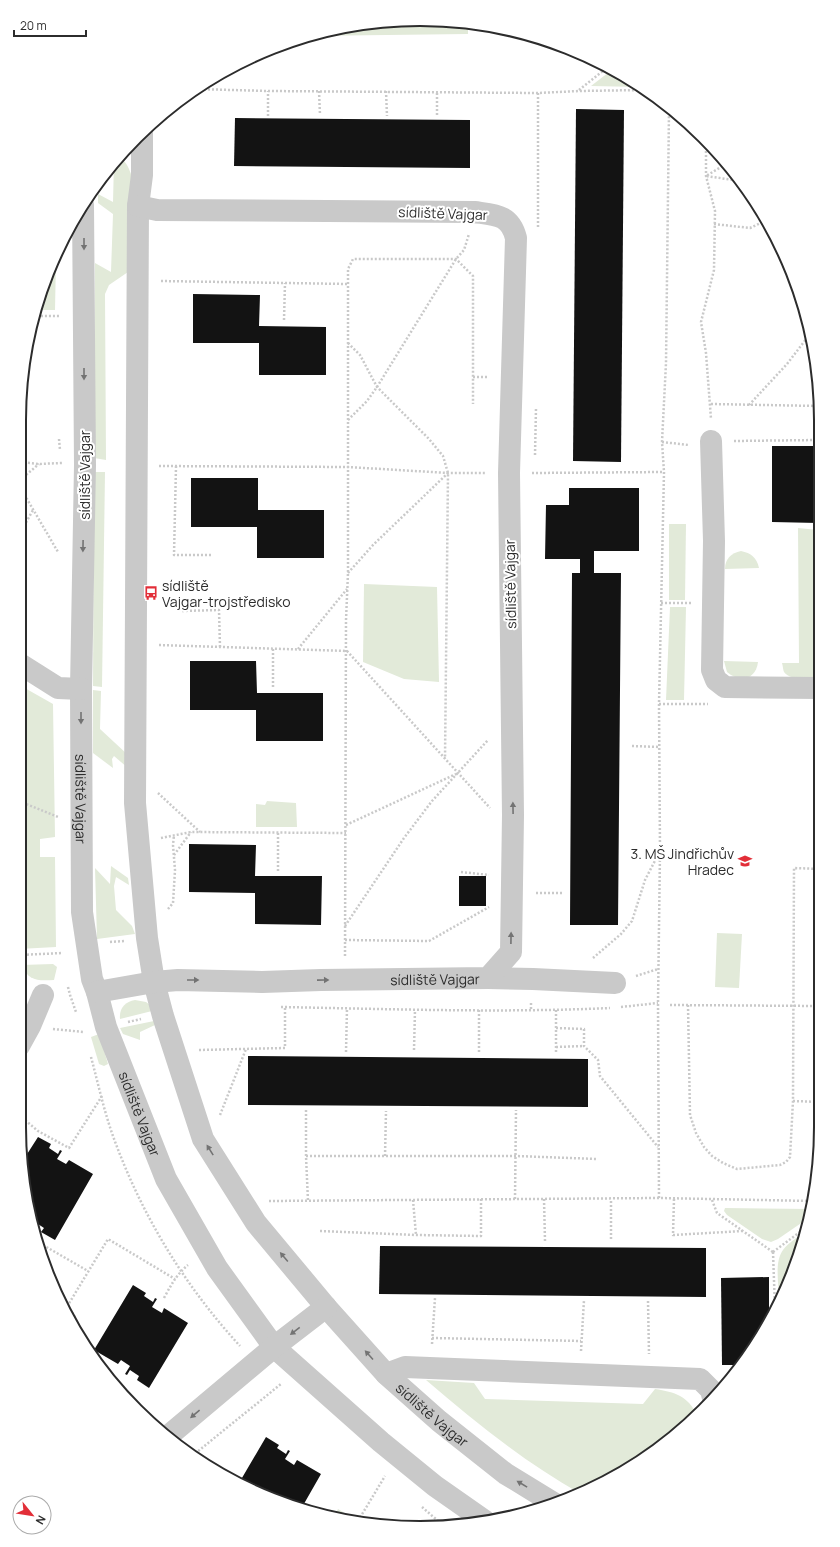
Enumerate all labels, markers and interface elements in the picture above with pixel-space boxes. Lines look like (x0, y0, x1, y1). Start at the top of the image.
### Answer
scale bar (14, 12, 86, 38)
text: 20 m (20, 17, 47, 34)
street label: sídliště Vajgar (398, 202, 488, 224)
one-way arrow (81, 238, 87, 251)
one-way arrow (81, 368, 87, 381)
street label: sídliště Vajgar (75, 430, 94, 520)
street label: sídliště Vajgar (500, 539, 520, 629)
one-way arrow (80, 540, 87, 552)
place label: sídliště Vajgar-trojstředisko (162, 576, 290, 611)
bus stop icon: sídliště Vajgar-trojstředisko (143, 585, 159, 601)
one-way arrow (78, 712, 84, 725)
street label: sídliště Vajgar (72, 754, 91, 844)
one-way arrow (509, 802, 516, 814)
place label: 3. MŠ Jindřichův Hradec (631, 844, 734, 879)
school or university icon: 3. MŠ Jindřichův Hradec (737, 853, 753, 869)
one-way arrow (508, 931, 514, 944)
street label: sídliště Vajgar (390, 969, 480, 989)
one-way arrow (317, 976, 329, 983)
one-way arrow (187, 977, 200, 983)
street label: sídliště Vajgar (115, 1068, 166, 1159)
one-way arrow (207, 1144, 214, 1156)
one-way arrow (280, 1251, 289, 1262)
one-way arrow (290, 1326, 301, 1335)
one-way arrow (365, 1350, 374, 1360)
street label: sídliště Vajgar (392, 1378, 473, 1451)
one-way arrow (190, 1409, 201, 1418)
one-way arrow (516, 1480, 528, 1487)
north arrow (12, 1495, 52, 1535)
text: N (33, 1513, 50, 1528)

